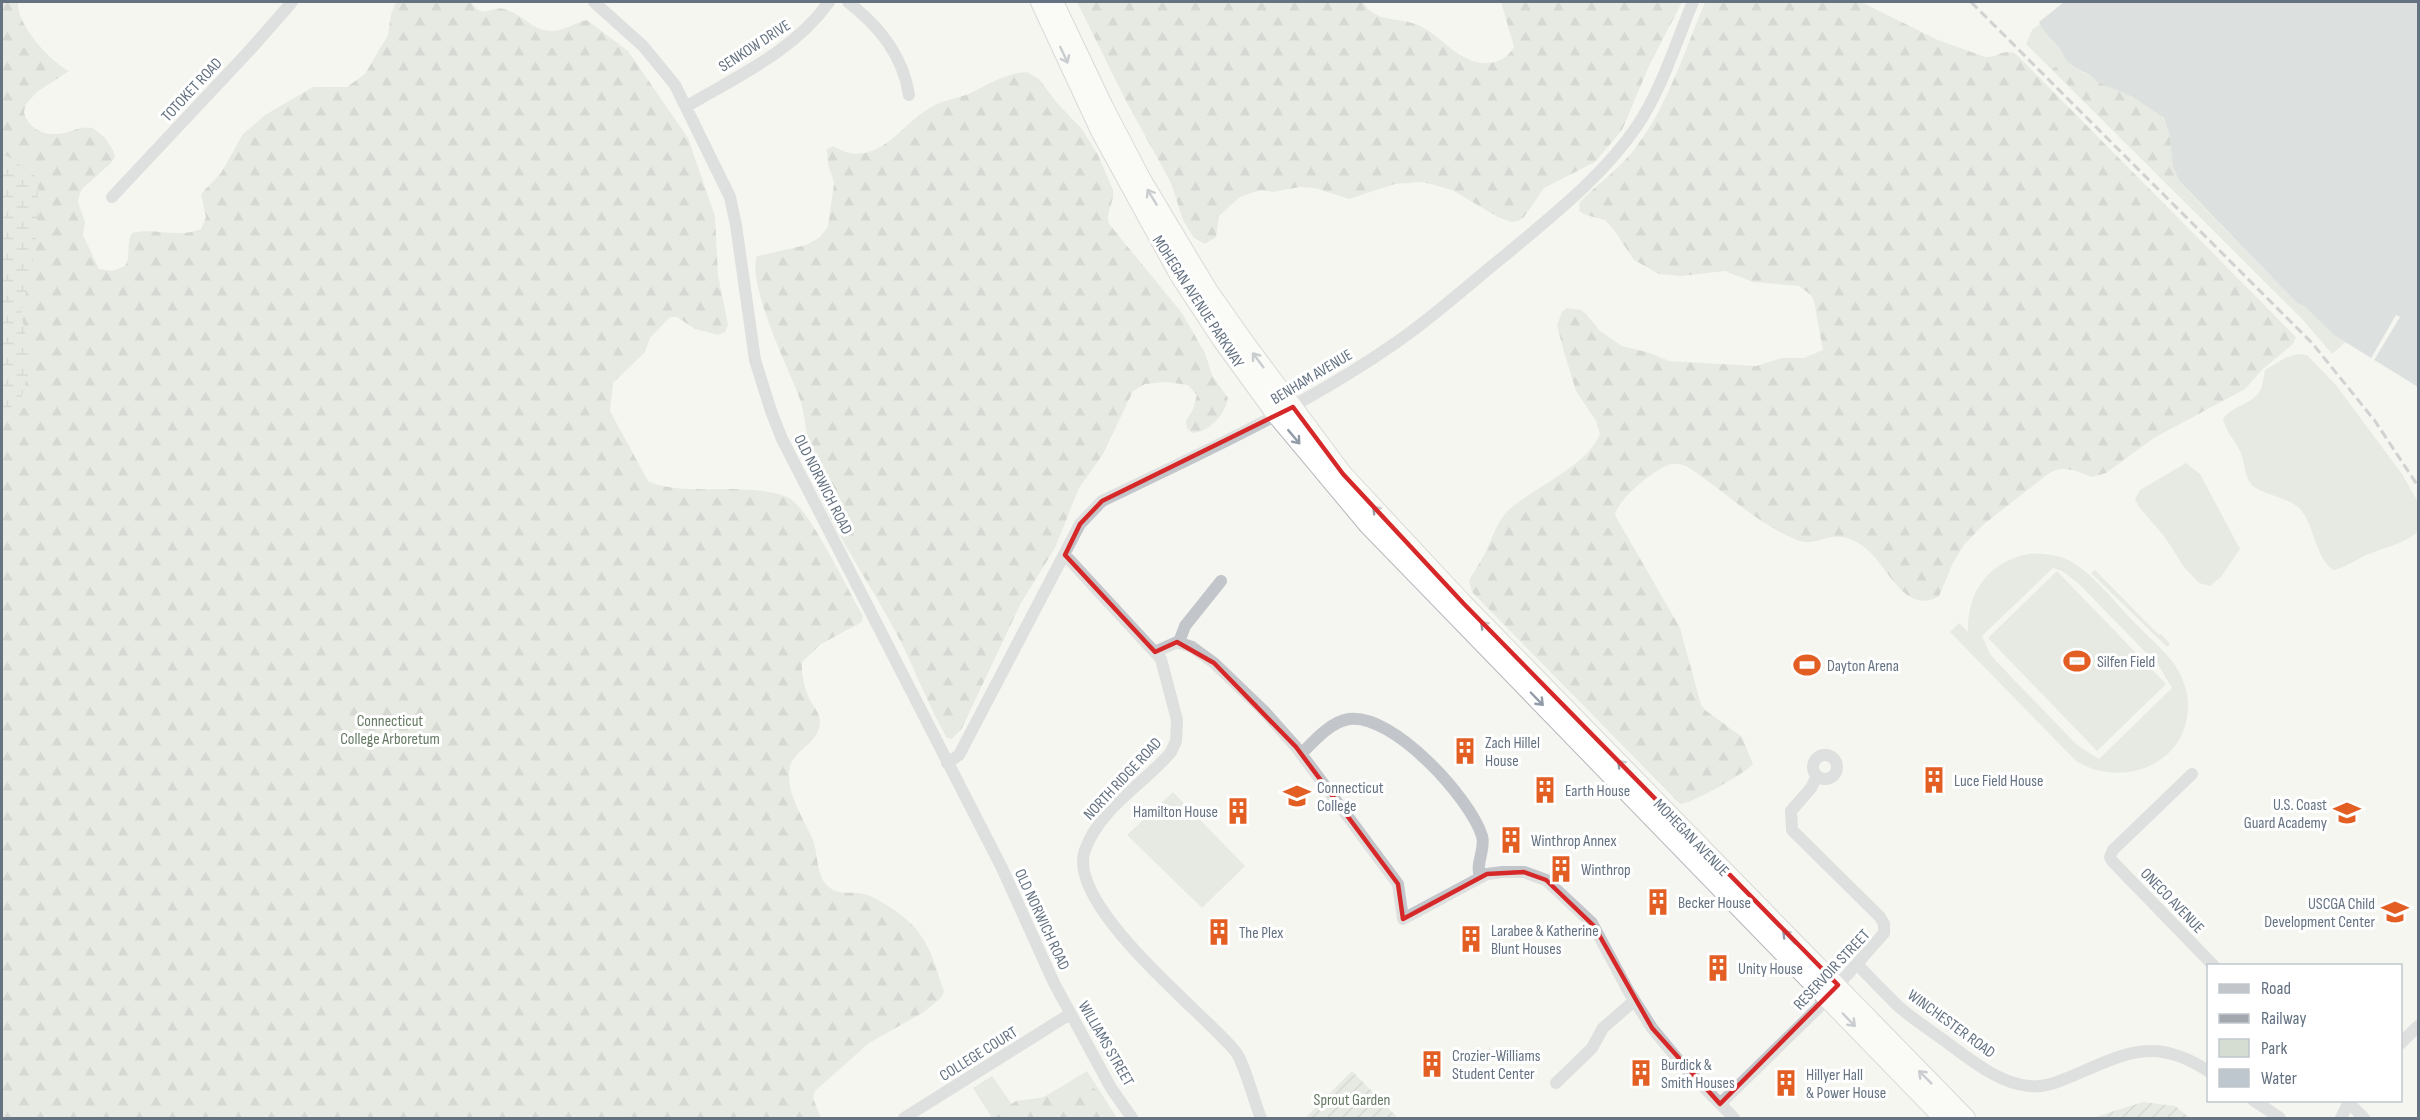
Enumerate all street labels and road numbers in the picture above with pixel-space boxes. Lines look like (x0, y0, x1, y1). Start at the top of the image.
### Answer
street label: SENKOW DRIVE (715, 16, 794, 76)
street label: TOTOKET ROAD (158, 54, 227, 126)
street label: MOHEGAN AVENUE PARKWAY (1148, 232, 1248, 372)
street label: BENHAM AVENUE (1268, 346, 1356, 409)
street label: OLD NORWICH ROAD (789, 432, 856, 538)
street label: NORTH RIDGE ROAD (1080, 734, 1166, 824)
street label: MOHEGAN AVENUE (1649, 795, 1733, 881)
street label: ONECO AVENUE (2136, 864, 2208, 938)
street label: OLD NORWICH ROAD (1010, 866, 1073, 973)
street label: RESERVOIR STREET (1790, 925, 1875, 1014)
street label: WINCHESTER ROAD (1904, 986, 1999, 1062)
street label: WILLIAMS STREET (1074, 998, 1138, 1090)
street label: COLLEGE COURT (936, 1023, 1022, 1086)

